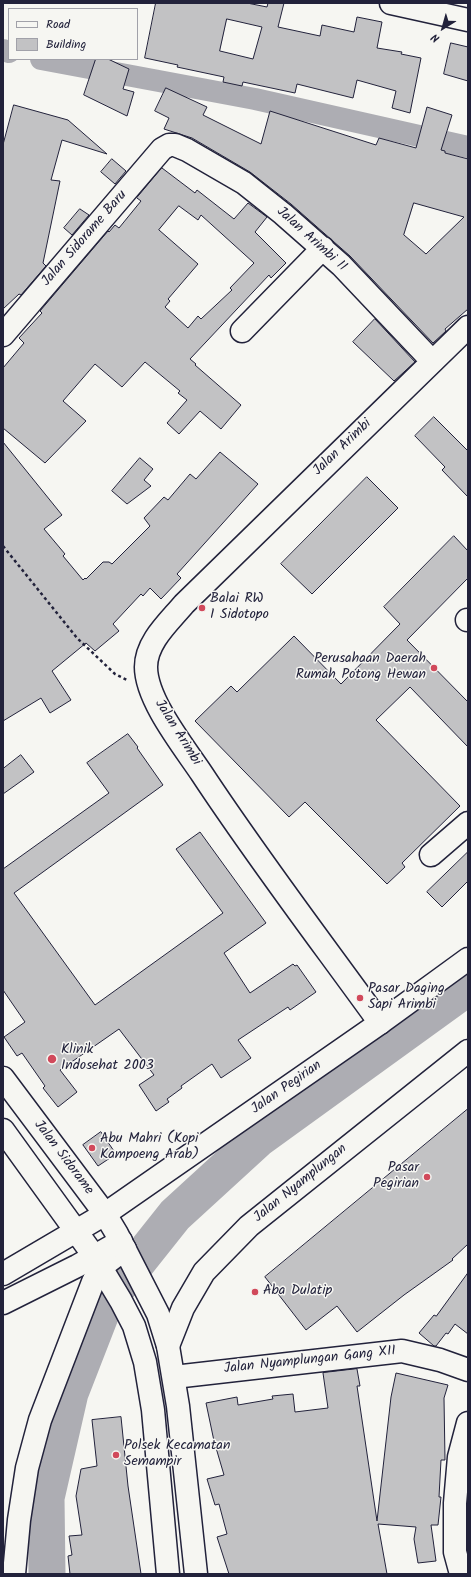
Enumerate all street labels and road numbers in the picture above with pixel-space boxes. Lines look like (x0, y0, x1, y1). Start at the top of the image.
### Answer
street label: Jalan Sidorame Baru (39, 188, 131, 290)
street label: Jalan Arimbi II (272, 204, 350, 276)
street label: Jalan Arimbi (310, 416, 376, 480)
street label: Jalan Arimbi (150, 697, 204, 769)
street label: Jalan Pegirian (249, 1058, 325, 1118)
street label: Jalan Sidorame (30, 1117, 96, 1199)
street label: Jalan Nyamplungan (251, 1141, 351, 1227)
street label: Jalan Nyamplungan Gang XII (223, 1344, 397, 1378)

